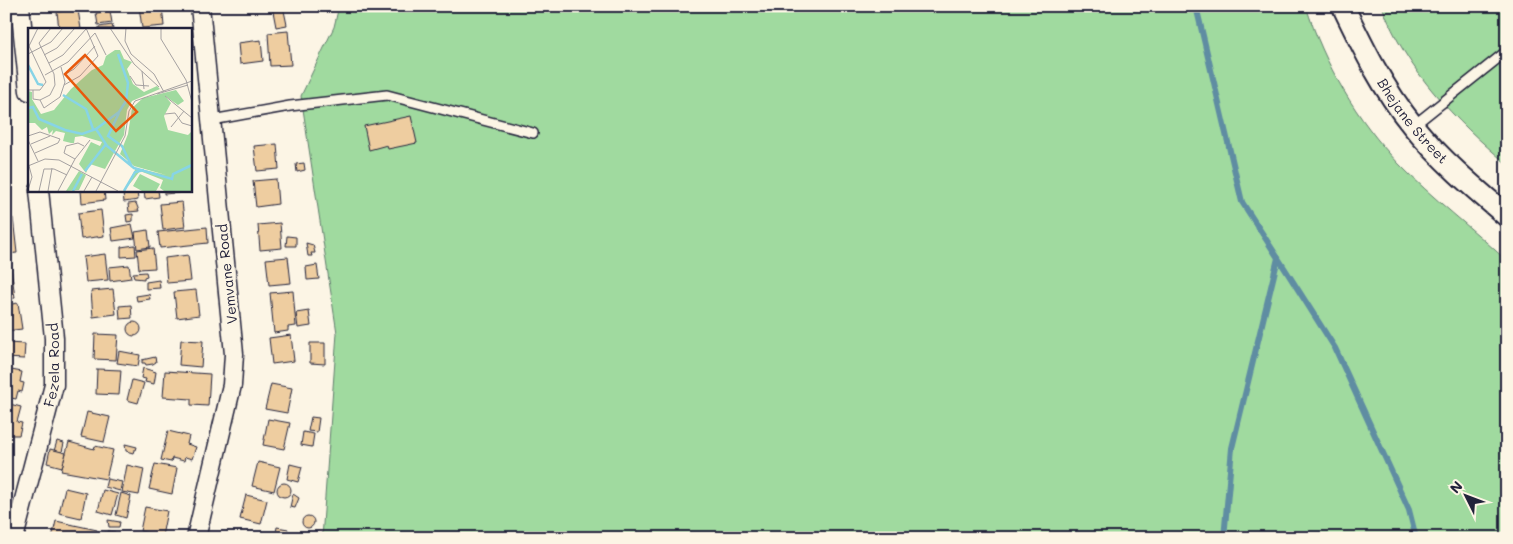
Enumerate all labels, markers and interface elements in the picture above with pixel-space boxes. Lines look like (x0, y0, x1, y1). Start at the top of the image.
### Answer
inset map (28, 28, 191, 191)
street label: Bhejane Street (1373, 74, 1452, 168)
street label: Vemvane Road (212, 223, 241, 325)
street label: Fezela Road (39, 322, 63, 409)
north arrow (1440, 472, 1490, 522)
text: N (1445, 477, 1467, 497)

